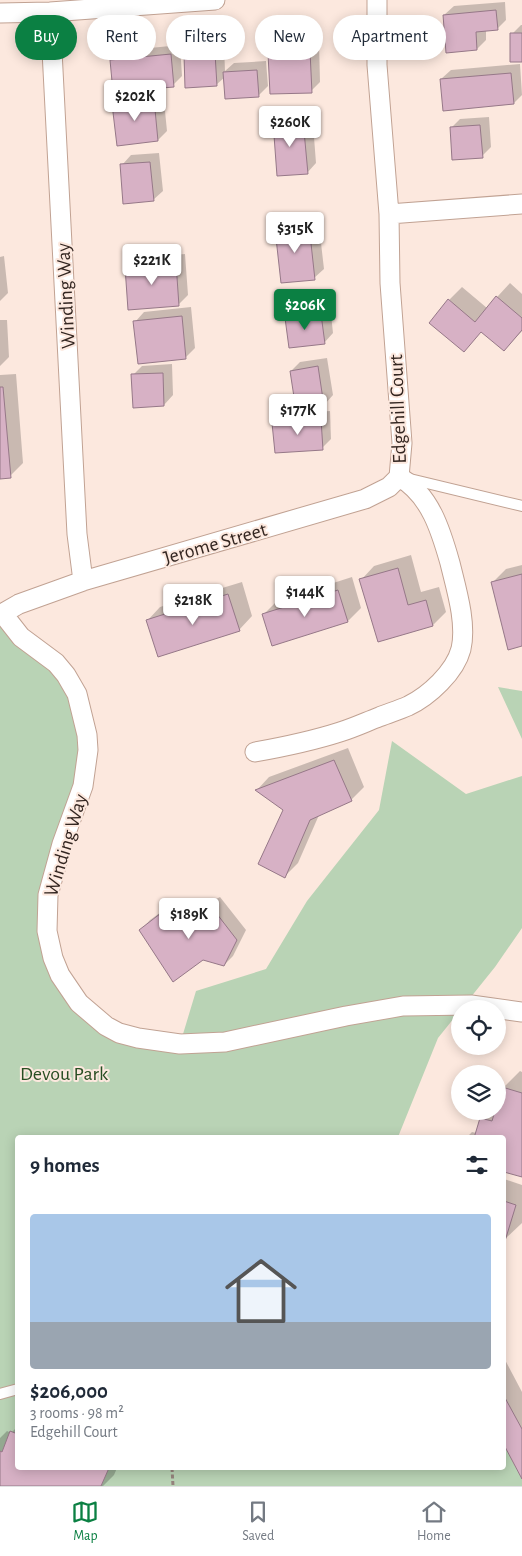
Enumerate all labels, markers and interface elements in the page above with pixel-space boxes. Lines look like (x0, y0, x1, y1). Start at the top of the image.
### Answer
chip: Buy (15, 15, 77, 60)
chip: Rent (87, 15, 156, 60)
chip: Filters (166, 15, 245, 60)
chip: New (255, 15, 323, 60)
chip: Apartment (333, 15, 446, 60)
pin: $202K (100, 80, 170, 122)
text: $202K (115, 88, 155, 104)
pin: $260K (255, 106, 325, 148)
text: $260K (270, 114, 310, 130)
pin: $315K (260, 212, 330, 254)
text: $315K (277, 220, 313, 236)
street label: Winding Way (53, 242, 79, 349)
pin: $221K (117, 244, 187, 286)
text: $221K (133, 252, 171, 268)
pin: $206K (270, 288, 340, 331)
text: $206K (285, 297, 325, 313)
street label: Edgehill Court (386, 353, 410, 464)
pin: $177K (263, 394, 333, 436)
text: $177K (280, 402, 316, 418)
street label: Jerome Street (161, 519, 270, 568)
pin: $144K (270, 576, 340, 618)
pin: $218K (158, 584, 228, 626)
text: $144K (286, 584, 324, 600)
text: $218K (174, 592, 212, 608)
street label: Winding Way (41, 791, 91, 899)
pin: $189K (154, 898, 224, 940)
text: $189K (170, 906, 208, 922)
map controls (451, 1000, 506, 1120)
button: locate (451, 1000, 506, 1055)
park label: Devou Park (20, 1064, 108, 1084)
button: layers (451, 1065, 506, 1120)
icon: filters (463, 1151, 491, 1179)
text: 9 homes (30, 1155, 100, 1176)
icon: home (216, 1246, 306, 1336)
text: $206,000 (30, 1381, 108, 1402)
text: 3 rooms · 98 m² (30, 1405, 124, 1421)
text: Edgehill Court (30, 1424, 118, 1440)
tab: Map (71, 1498, 99, 1545)
tab: Saved (242, 1498, 274, 1545)
tab: Home (417, 1498, 451, 1545)

